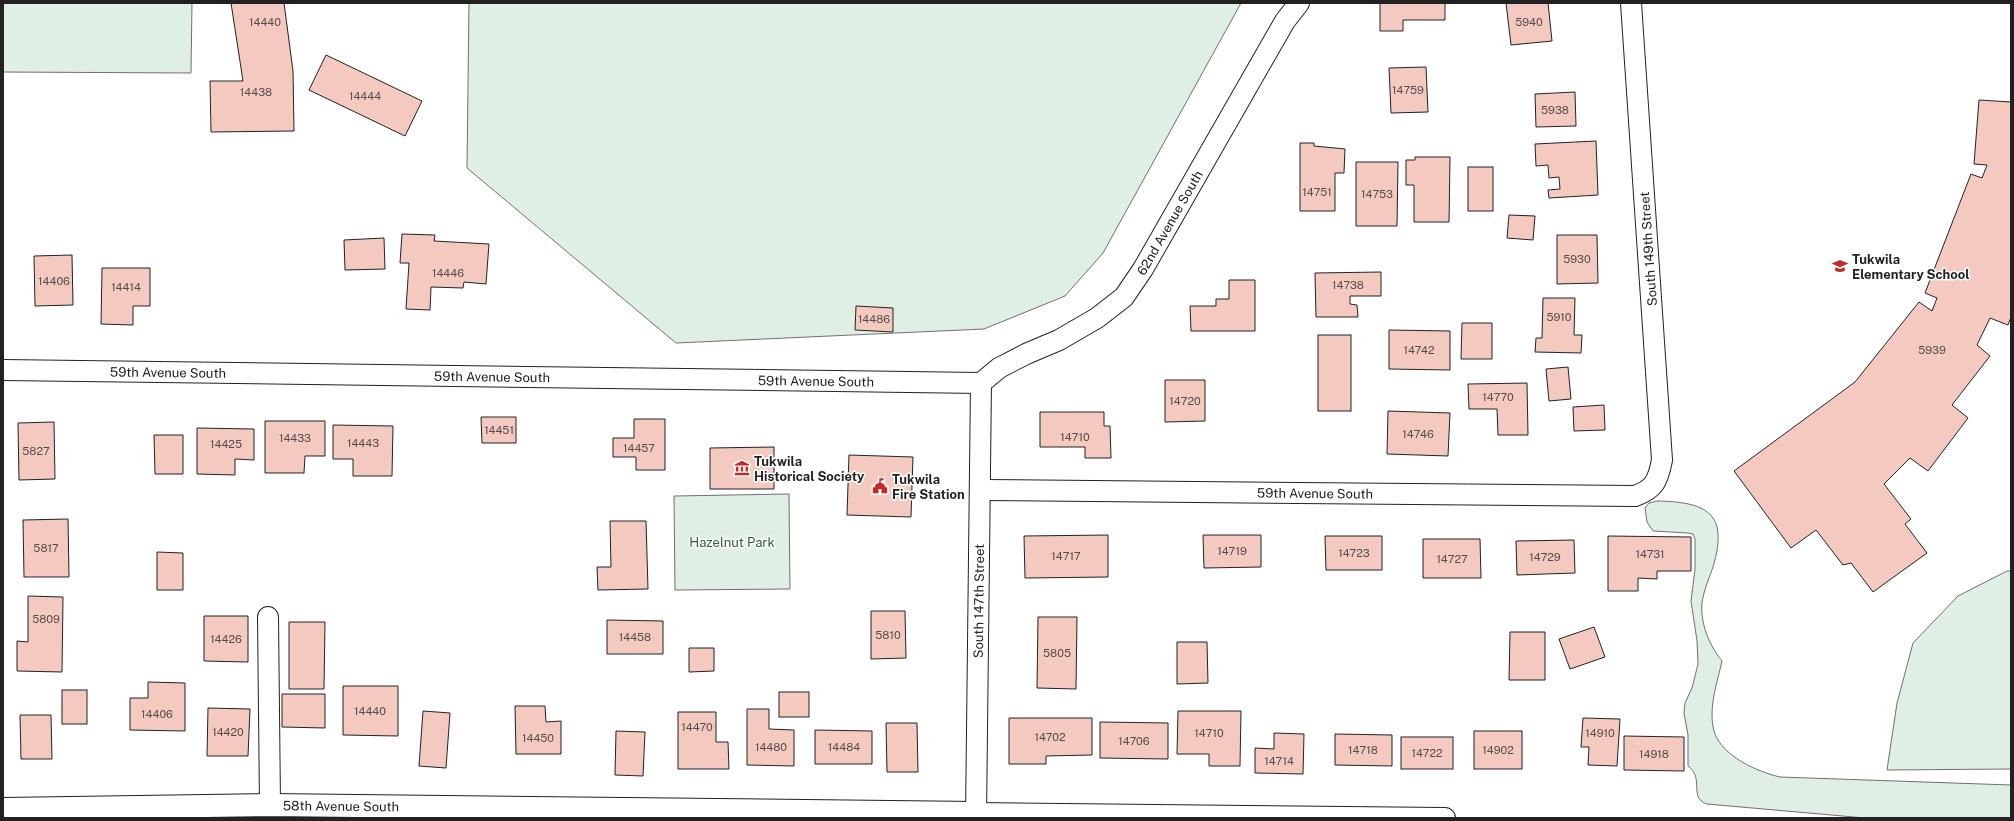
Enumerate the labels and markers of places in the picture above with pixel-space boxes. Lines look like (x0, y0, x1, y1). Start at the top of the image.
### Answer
place label: Tukwila Elementary School (1852, 252, 1970, 282)
school or university icon: Tukwila Elementary School (1831, 257, 1849, 275)
place label: Tukwila Historical Society (754, 454, 865, 484)
museum icon: Tukwila Historical Society (733, 459, 751, 477)
place label: Tukwila Fire Station (892, 472, 965, 502)
public building icon: Tukwila Fire Station (871, 477, 889, 495)

